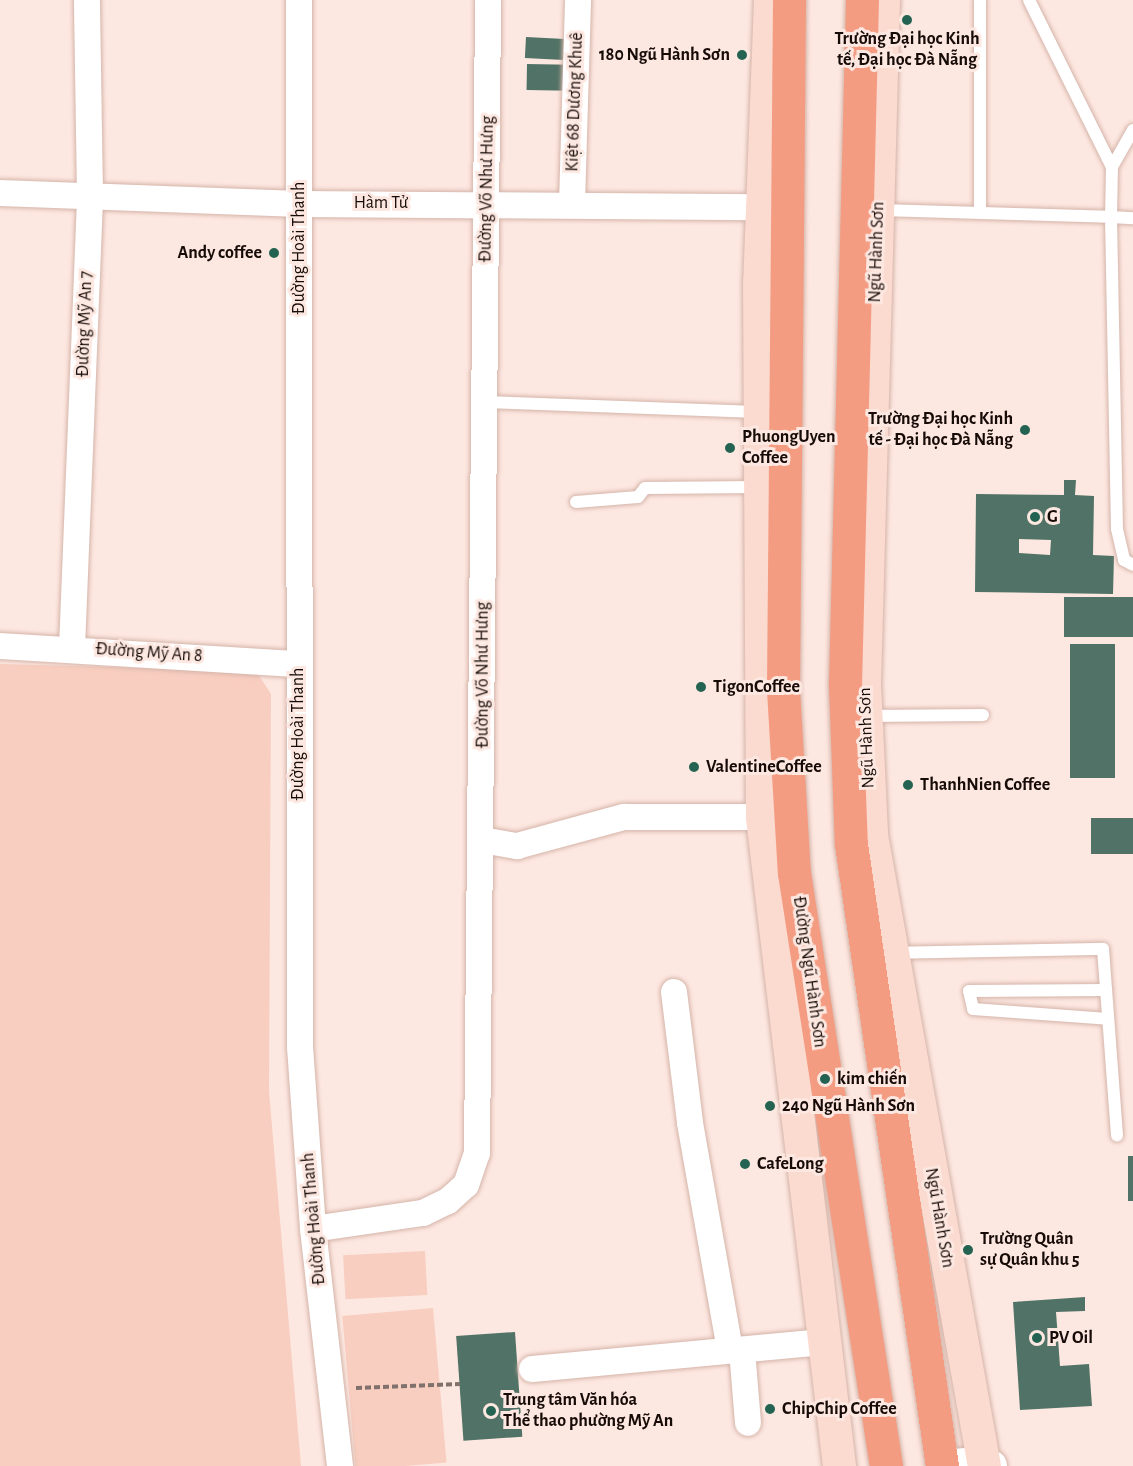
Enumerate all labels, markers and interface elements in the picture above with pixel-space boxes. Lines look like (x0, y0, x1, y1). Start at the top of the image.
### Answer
marker: Trường Đại học Kinh tế, Đại học Đà Nẵng (900, 13, 914, 27)
place label: Trường Đại học Kinh tế, Đại học Đà Nẵng (834, 29, 980, 72)
street label: Kiệt 68 Dương Khuê (562, 32, 588, 172)
place label: 180 Ngũ Hành Sơn (599, 44, 730, 66)
marker: 180 Ngũ Hành Sơn (735, 48, 749, 62)
street label: Đường Võ Như Hưng (475, 116, 499, 262)
street label: Đường Hoài Thanh (288, 182, 310, 314)
street label: Hàm Tử (354, 192, 408, 214)
street label: Ngũ Hành Sơn (864, 201, 890, 303)
place label: Andy coffee (178, 242, 262, 264)
marker: Andy coffee (267, 246, 281, 260)
street label: Đường Mỹ An 7 (72, 270, 98, 378)
place label: Trường Đại học Kinh tế - Đại học Đà Nẵng (868, 409, 1013, 452)
marker: Trường Đại học Kinh tế - Đại học Đà Nẵng (1018, 423, 1032, 437)
place label: PhuongUyen Coffee (742, 427, 836, 470)
marker: PhuongUyen Coffee (723, 441, 737, 455)
place label: G (1047, 506, 1058, 528)
marker: G (1028, 510, 1042, 524)
street label: Đường Võ Như Hưng (472, 602, 494, 748)
street label: Đường Mỹ An 8 (95, 638, 203, 668)
street label: Đường Hoài Thanh (287, 668, 309, 800)
place label: TigonCoffee (713, 676, 800, 698)
marker: TigonCoffee (694, 680, 708, 694)
street label: Ngũ Hành Sơn (854, 687, 880, 789)
place label: ValentineCoffee (706, 756, 822, 778)
marker: ValentineCoffee (687, 760, 701, 774)
place label: ThanhNien Coffee (920, 774, 1050, 796)
marker: ThanhNien Coffee (901, 778, 915, 792)
street label: Đường Ngũ Hành Sơn (788, 895, 830, 1049)
place label: kim chiến (837, 1068, 907, 1090)
marker: kim chiến (818, 1072, 832, 1086)
place label: 240 Ngũ Hành Sơn (782, 1095, 915, 1117)
marker: 240 Ngũ Hành Sơn (763, 1099, 777, 1113)
street label: Đường Hoài Thanh (297, 1152, 331, 1286)
place label: CafeLong (757, 1153, 824, 1175)
marker: CafeLong (738, 1157, 752, 1171)
street label: Ngũ Hành Sơn (920, 1166, 958, 1270)
place label: Trường Quân sự Quân khu 5 (980, 1229, 1079, 1272)
marker: Trường Quân sự Quân khu 5 (961, 1243, 975, 1257)
place label: PV Oil (1049, 1327, 1093, 1349)
marker: PV Oil (1030, 1331, 1044, 1345)
place label: Trung tâm Văn hóa Thể thao phường Mỹ An (503, 1390, 673, 1432)
place label: ChipChip Coffee (782, 1398, 897, 1420)
marker: ChipChip Coffee (763, 1402, 777, 1416)
marker: Trung tâm Văn hóa Thể thao phường Mỹ An (484, 1404, 498, 1418)

